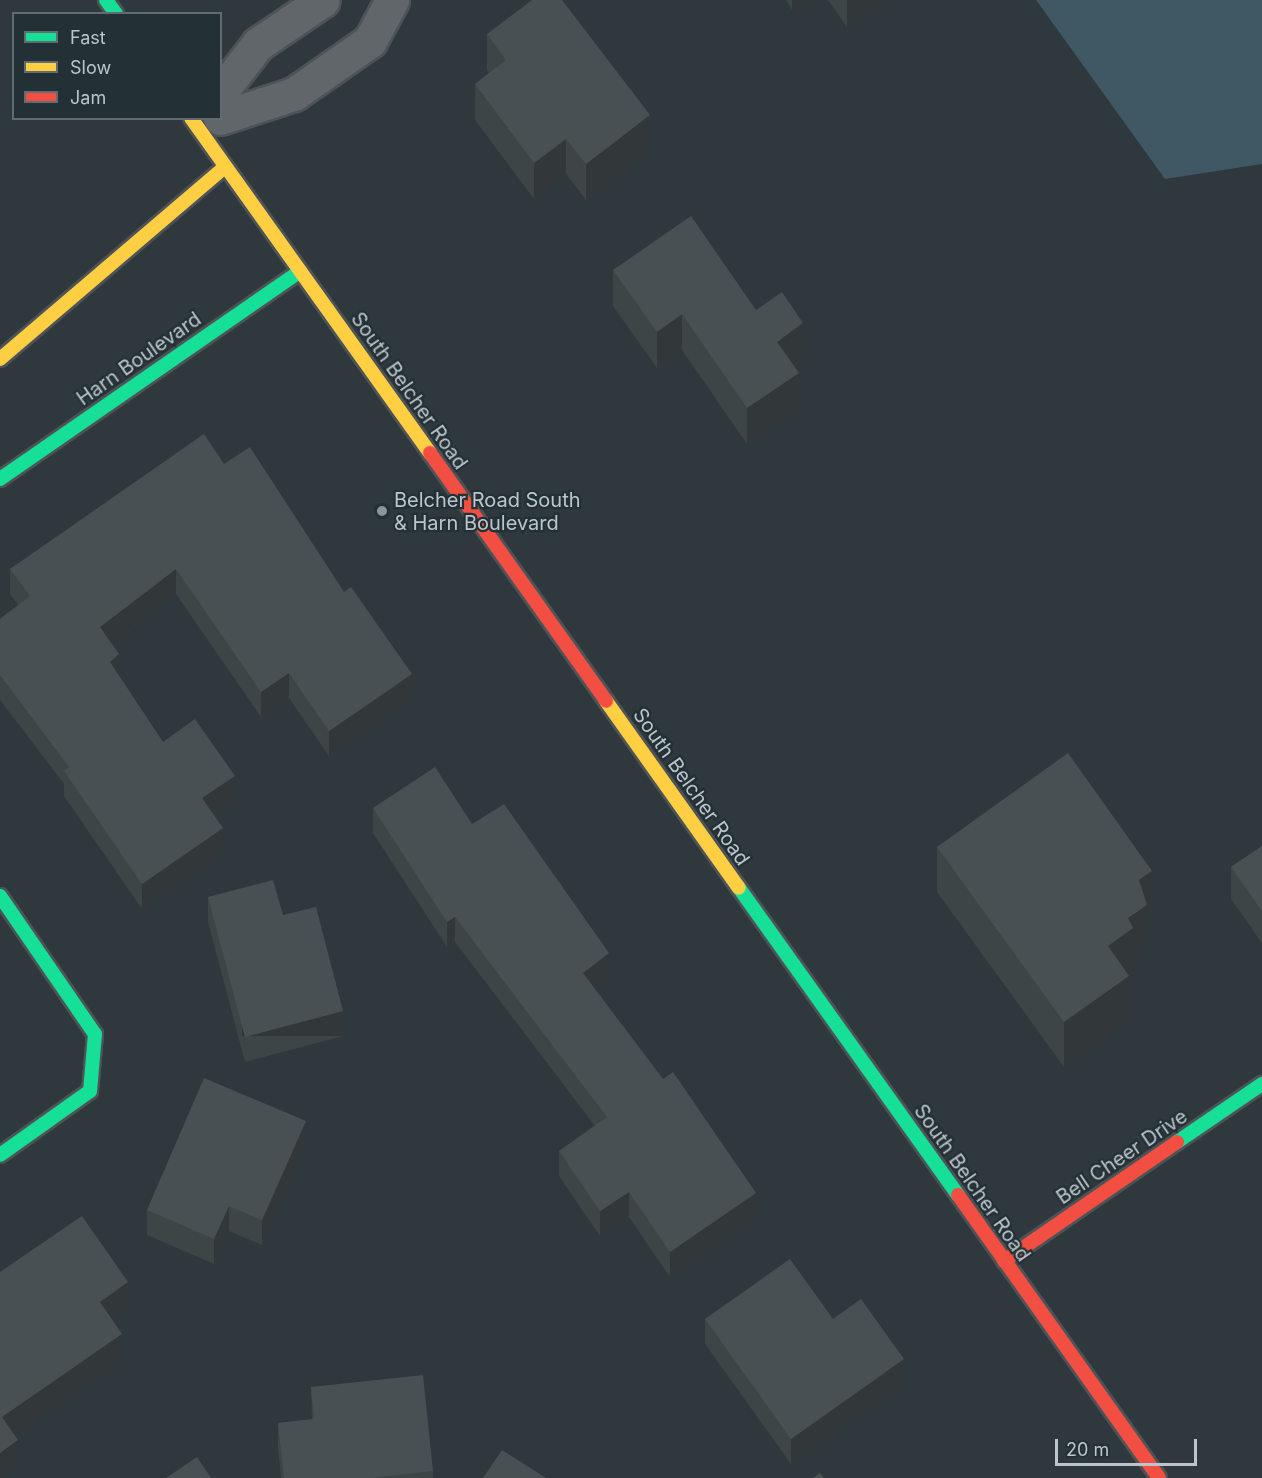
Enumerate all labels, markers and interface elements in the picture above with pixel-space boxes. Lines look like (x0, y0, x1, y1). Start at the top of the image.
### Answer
legend (12, 12, 222, 120)
text: Fast (70, 27, 106, 48)
text: Slow (70, 57, 111, 78)
text: Jam (70, 87, 106, 108)
street label: Harn Boulevard (72, 307, 206, 411)
street label: South Belcher Road (346, 308, 472, 474)
place label: Belcher Road South & Harn Boulevard (394, 488, 581, 535)
marker: Belcher Road South & Harn Boulevard (375, 504, 389, 518)
street label: South Belcher Road (628, 704, 754, 870)
street label: South Belcher Road (909, 1100, 1035, 1266)
street label: Bell Cheer Drive (1052, 1104, 1192, 1210)
scale bar (1058, 1427, 1200, 1465)
text: 20 m (1066, 1439, 1109, 1460)

